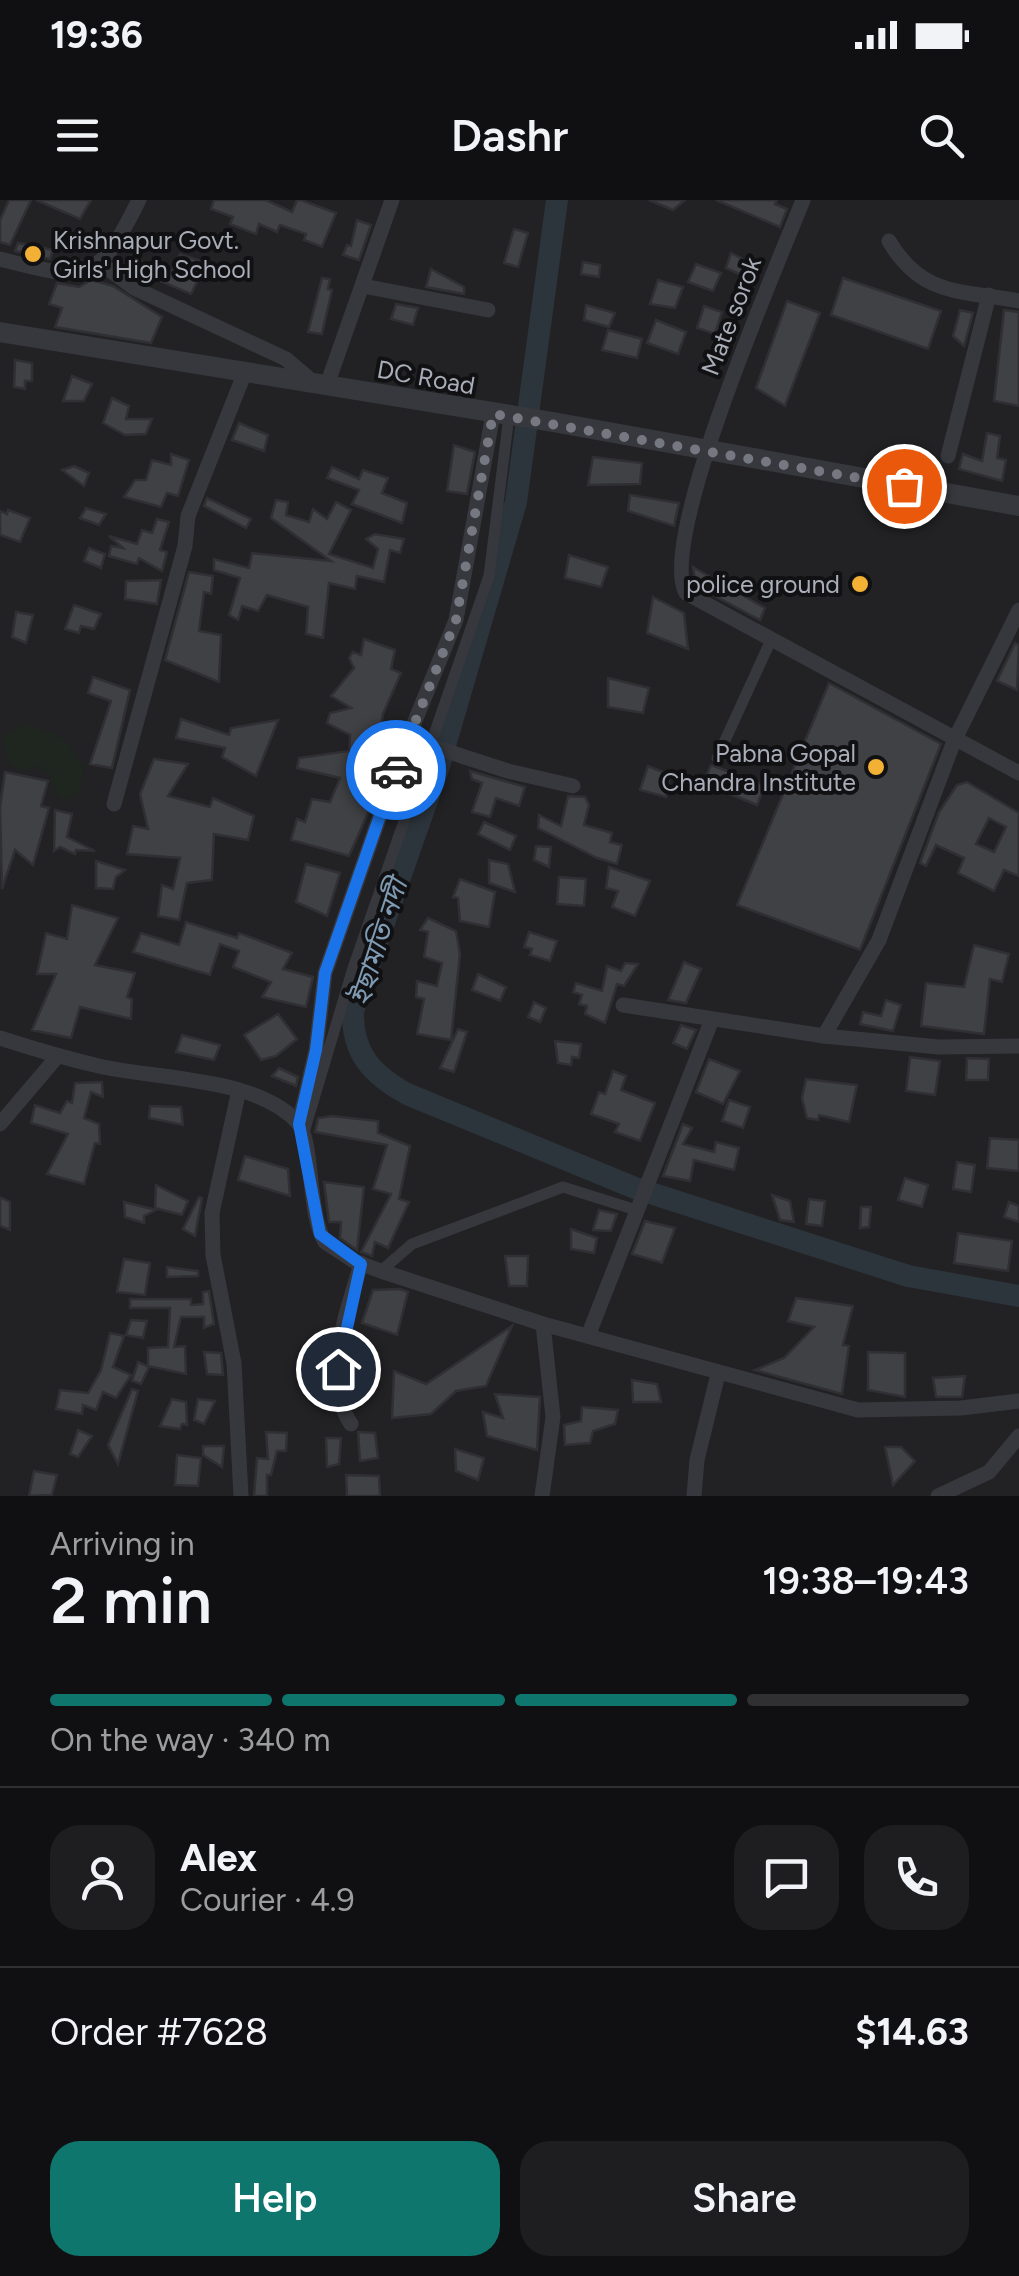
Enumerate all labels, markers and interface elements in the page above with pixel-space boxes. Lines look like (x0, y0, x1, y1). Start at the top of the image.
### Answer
text: 19:36 (50, 12, 143, 58)
icon: menu (50, 108, 105, 163)
text: Dashr (451, 108, 568, 162)
icon: search (914, 108, 969, 163)
place label: Krishnapur Govt. Girls' High School (53, 225, 251, 284)
marker: Krishnapur Govt. Girls' High School (22, 243, 44, 265)
street label: Mate sorok (695, 252, 768, 379)
street label: DC Road (375, 354, 477, 400)
pin (862, 444, 947, 529)
icon: bag (877, 459, 932, 514)
place label: police ground (686, 569, 840, 599)
marker: police ground (849, 573, 871, 595)
courier (346, 720, 446, 820)
place label: Pabna Gopal Chandra Institute (661, 738, 856, 797)
icon: car (369, 743, 424, 798)
marker: Pabna Gopal Chandra Institute (865, 756, 887, 778)
water label: ইছামতি নদী (342, 869, 416, 1009)
pin (296, 1327, 381, 1412)
icon: home (311, 1342, 366, 1397)
text: Arriving in (50, 1525, 195, 1563)
text: 19:38–19:43 (762, 1558, 969, 1604)
text: 2 min (50, 1561, 212, 1639)
text: On the way · 340 m (50, 1721, 330, 1759)
button: person (50, 1825, 155, 1930)
button: chat (734, 1825, 839, 1930)
button: phone (864, 1825, 969, 1930)
text: Alex (180, 1835, 257, 1881)
text: Courier · 4.9 (180, 1881, 355, 1919)
text: Order #7628 (50, 2009, 268, 2055)
text: $14.63 (855, 2009, 969, 2055)
button: Help (50, 2141, 500, 2256)
button: Share (520, 2141, 969, 2256)

